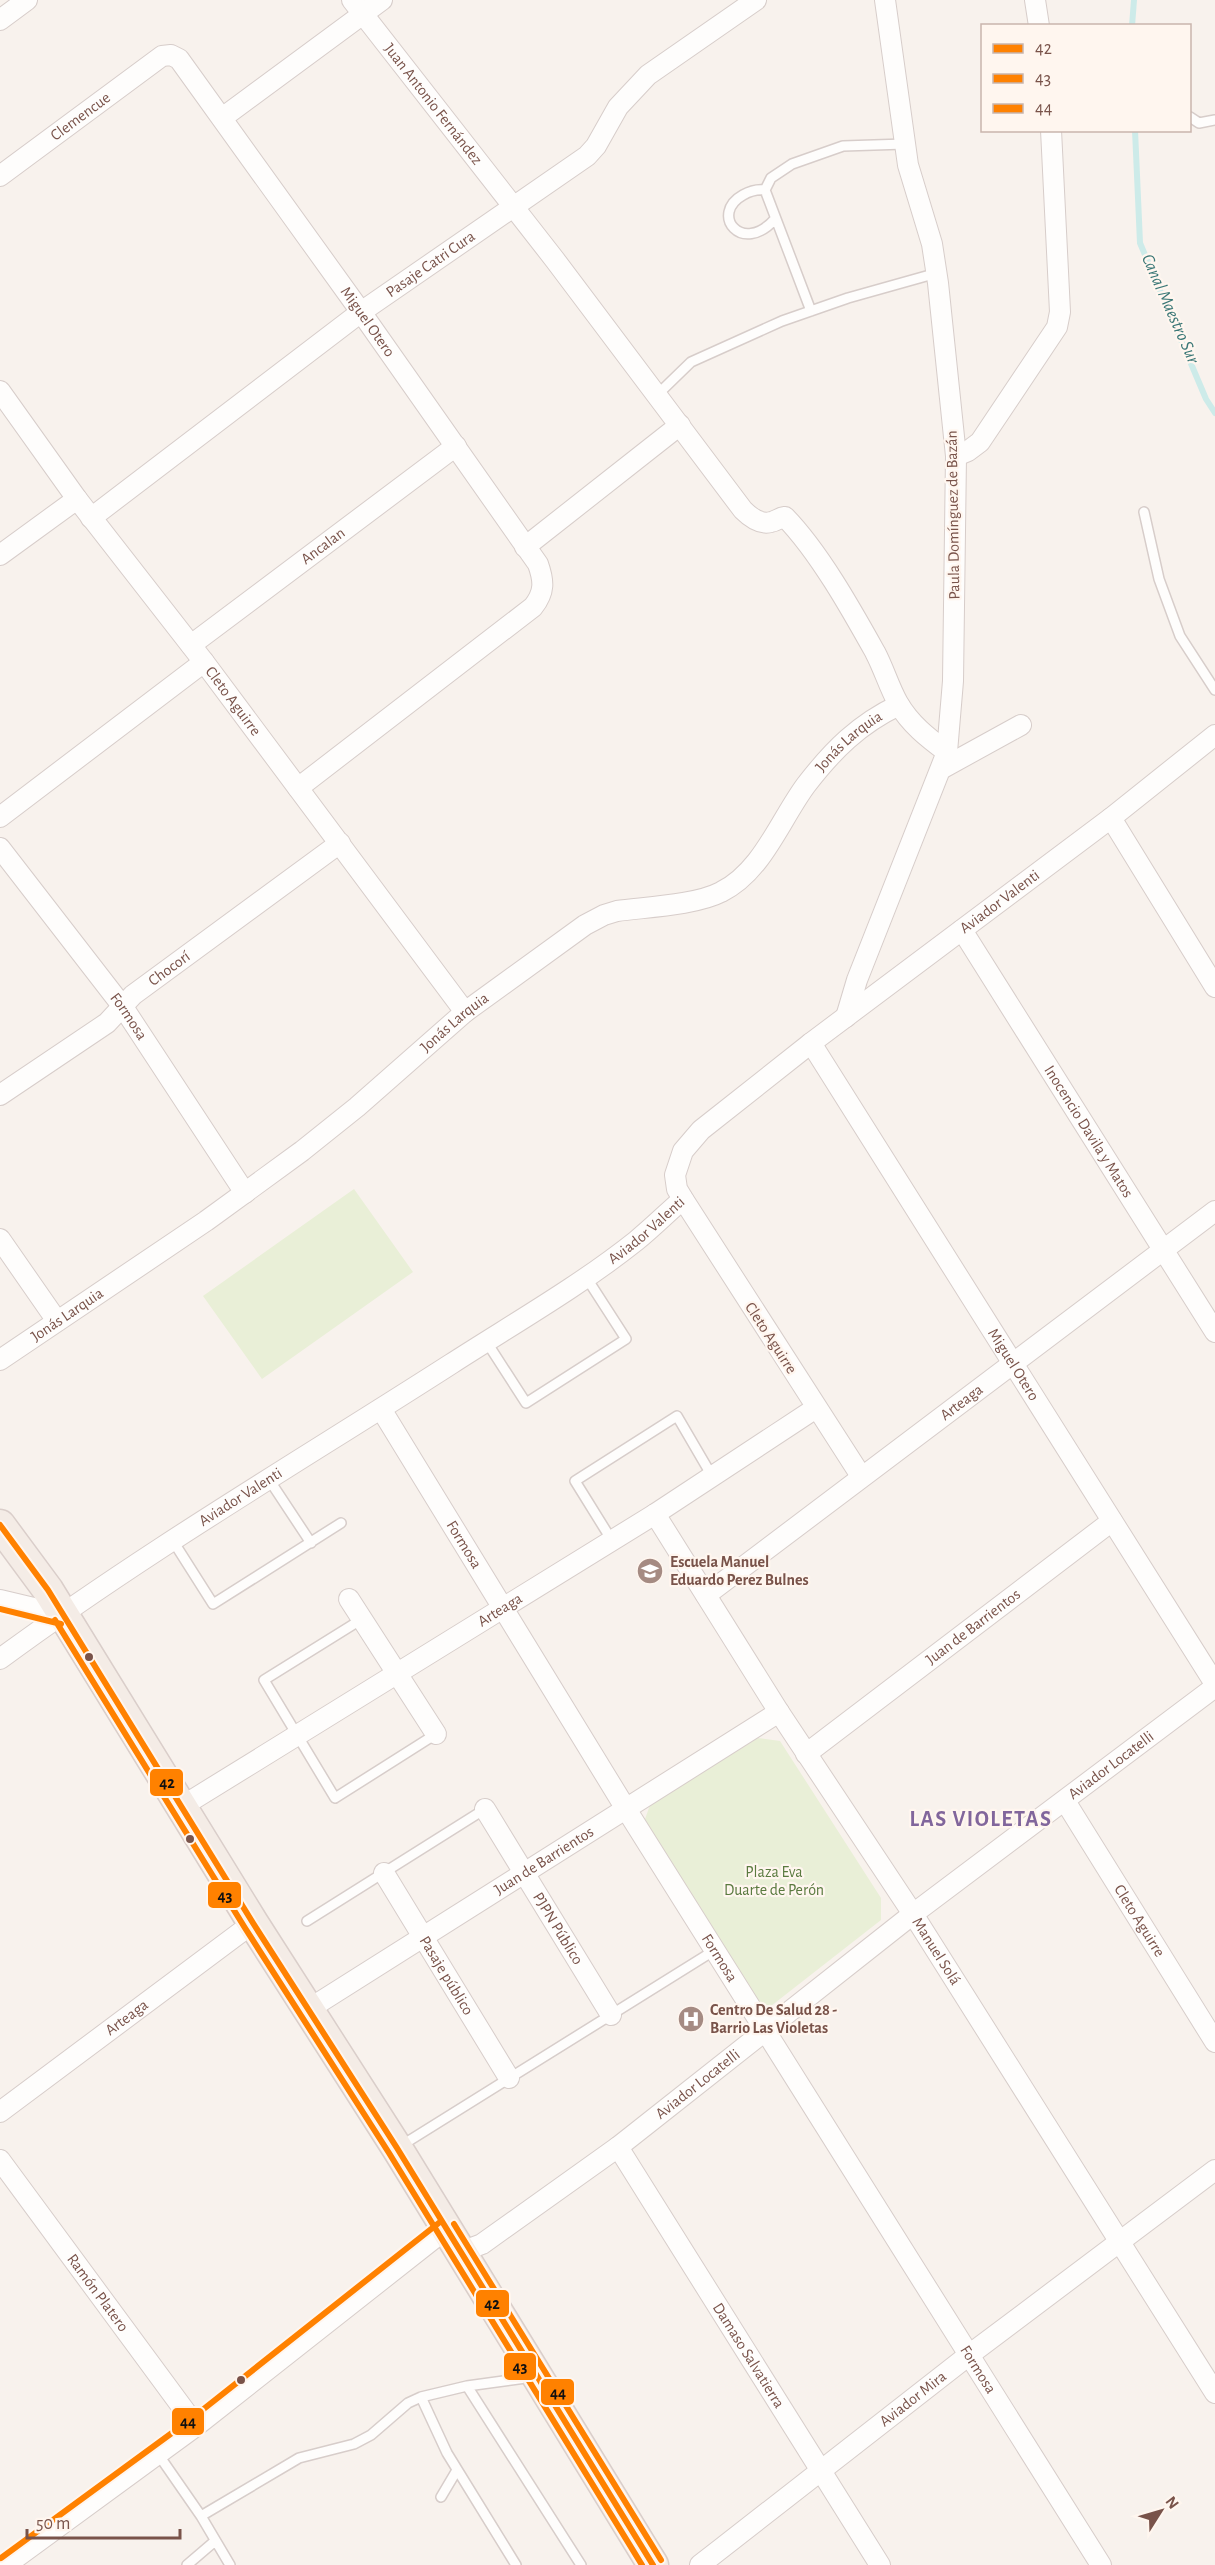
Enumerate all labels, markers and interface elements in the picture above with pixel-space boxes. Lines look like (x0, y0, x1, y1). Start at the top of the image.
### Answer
legend (981, 24, 1191, 132)
text: 42 (1035, 40, 1052, 58)
street label: Juan Antonio Fernández (381, 41, 486, 168)
text: 43 (1035, 70, 1051, 88)
street label: Clemencue (48, 89, 113, 144)
text: 44 (1035, 100, 1053, 118)
street label: Pasaje Catri Cura (383, 228, 478, 300)
water label: Canal Maestro Sur (1138, 252, 1203, 368)
street label: Miguel Otero (337, 284, 398, 360)
street label: Paula Domínguez de Bazán (944, 430, 962, 600)
street label: Ancalan (298, 524, 348, 567)
street label: Cleto Aguirre (202, 663, 264, 739)
street label: Jonás Larquia (812, 708, 885, 775)
street label: Aviador Valenti (957, 867, 1042, 936)
street label: Chocorí (145, 948, 193, 989)
street label: Formosa (107, 990, 150, 1043)
street label: Jonás Larquia (418, 990, 492, 1055)
street label: Inocencio Davila y Matos (1041, 1062, 1136, 1200)
street label: Aviador Valenti (605, 1194, 688, 1267)
street label: Jonás Larquia (28, 1285, 106, 1345)
street label: Cleto Aguirre (742, 1299, 800, 1377)
street label: Miguel Otero (985, 1326, 1042, 1404)
street label: Arteaga (937, 1381, 986, 1423)
street label: Aviador Valenti (196, 1465, 285, 1529)
street label: Formosa (443, 1518, 485, 1571)
place label: Escuela Manuel Eduardo Perez Bulnes (670, 1554, 809, 1588)
school or university icon: Escuela Manuel Eduardo Perez Bulnes (635, 1556, 665, 1586)
street label: Juan de Barrientos (923, 1586, 1023, 1668)
street label: Arteaga (475, 1590, 525, 1630)
unlabelled marker (83, 1651, 95, 1663)
street label: Aviador Locatelli (1065, 1728, 1157, 1802)
line badge: 42 (149, 1768, 184, 1797)
text: 42 (159, 1775, 175, 1791)
district label: LAS VIOLETAS (909, 1808, 1053, 1830)
street label: Juan de Barrientos (492, 1823, 596, 1898)
unlabelled marker (184, 1833, 196, 1845)
park label: Plaza Eva Duarte de Perón (724, 1864, 824, 1898)
line badge: 43 (207, 1881, 242, 1909)
street label: Cleto Aguirre (1111, 1882, 1168, 1960)
text: 43 (218, 1888, 233, 1904)
street label: PJPN Público (530, 1889, 586, 1968)
street label: Manuel Solá (909, 1915, 964, 1988)
street label: Formosa (699, 1931, 741, 1985)
street label: Pasaje público (416, 1933, 477, 2018)
street label: Arteaga (102, 1996, 151, 2038)
place label: Centro De Salud 28 - Barrio Las Violetas (710, 2002, 837, 2036)
hospital icon: Centro De Salud 28 - Barrio Las Violetas (676, 2004, 706, 2034)
street label: Aviador Locatelli (652, 2046, 743, 2122)
street label: Ramón Platero (64, 2251, 132, 2335)
line badge: 42 (475, 2289, 510, 2318)
text: 42 (484, 2296, 500, 2312)
street label: Damaso Salvatierra (710, 2300, 787, 2411)
street label: Formosa (957, 2343, 999, 2396)
line badge: 43 (503, 2352, 537, 2381)
text: 43 (513, 2359, 528, 2375)
street label: Aviador Mira (876, 2368, 949, 2430)
unlabelled marker (235, 2374, 247, 2386)
line badge: 44 (540, 2378, 575, 2406)
text: 44 (550, 2385, 566, 2401)
line badge: 44 (171, 2407, 205, 2436)
text: 44 (180, 2414, 196, 2430)
north arrow (1131, 2481, 1191, 2541)
text: N (1162, 2493, 1182, 2512)
scale bar (27, 2502, 180, 2540)
text: 50 m (36, 2515, 70, 2533)

